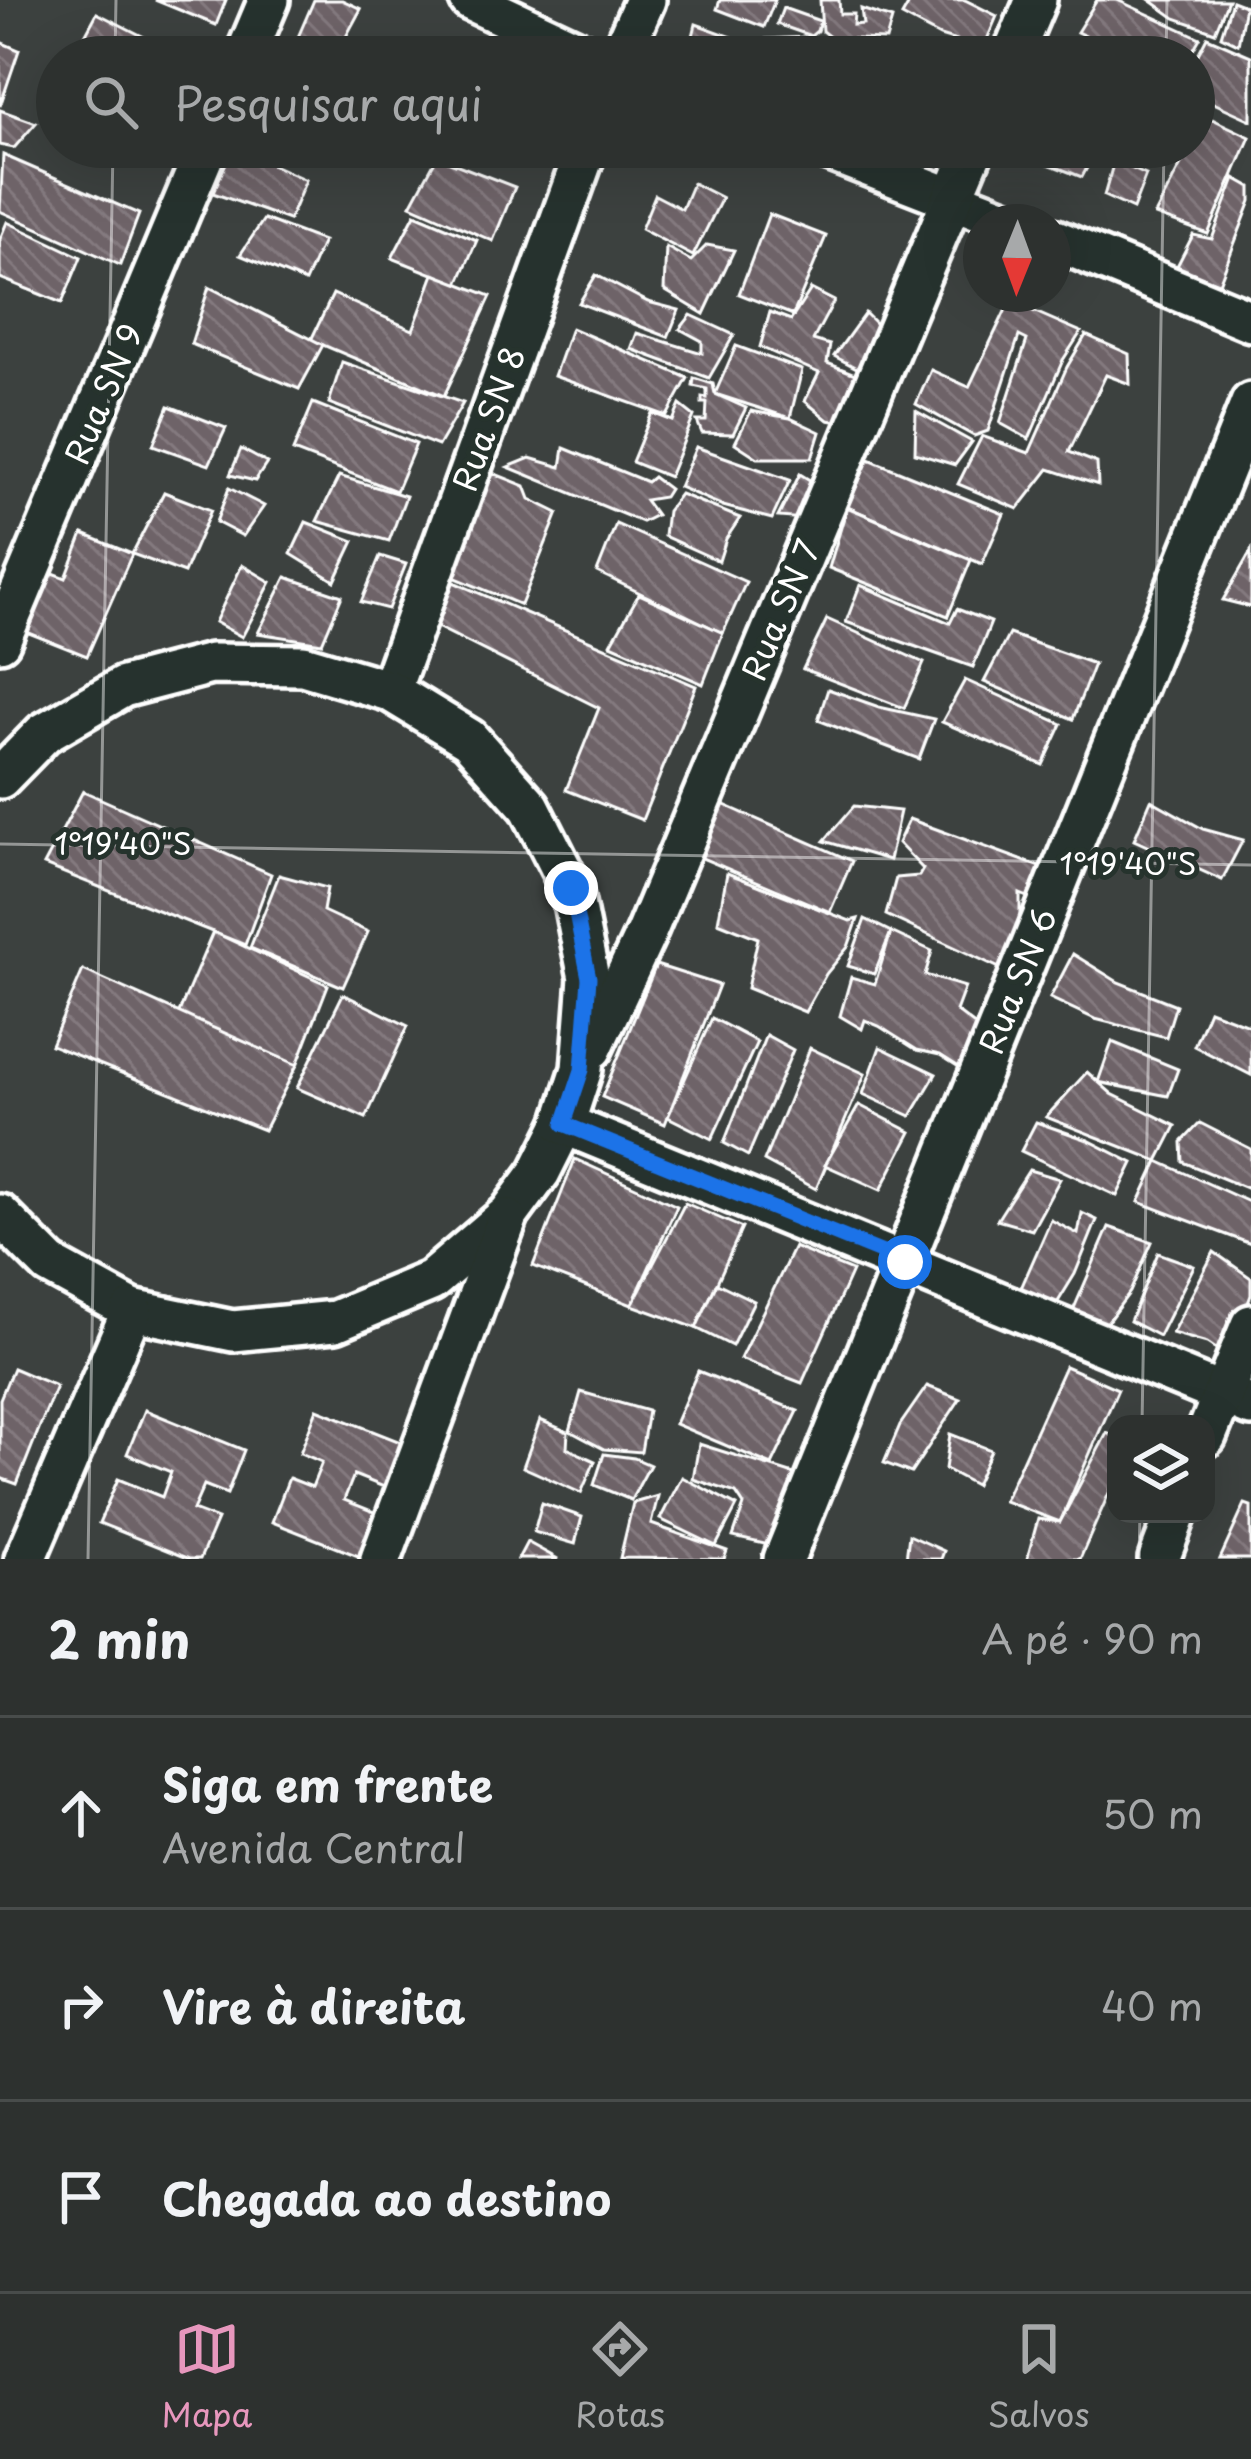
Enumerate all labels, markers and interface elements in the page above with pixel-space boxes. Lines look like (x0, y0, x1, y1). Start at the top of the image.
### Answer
search box (36, 36, 1215, 168)
text: Pesquisar aqui (174, 68, 483, 136)
icon: search (78, 69, 144, 135)
north arrow (963, 204, 1071, 312)
street label: Rua SN 9 (50, 315, 154, 471)
street label: Rua SN 8 (438, 339, 536, 498)
street label: Rua SN 7 (727, 531, 831, 688)
text: 1°19'40"S (54, 820, 192, 865)
text: 1°19'40"S (1059, 840, 1197, 885)
route end (544, 861, 598, 915)
street label: Rua SN 6 (964, 900, 1068, 1061)
route start (878, 1235, 932, 1289)
map controls (1107, 1415, 1215, 1523)
button: layers (1107, 1415, 1215, 1523)
text: 2 min (48, 1599, 190, 1676)
text: A pé · 90 m (982, 1608, 1203, 1667)
text: Siga em frente (162, 1749, 493, 1817)
icon: ahead (48, 1780, 114, 1846)
text: 50 m (1102, 1783, 1203, 1842)
text: Avenida Central (162, 1817, 465, 1876)
text: Vire à direita (162, 1971, 466, 2039)
icon: right (48, 1972, 114, 2038)
text: 40 m (1101, 1975, 1203, 2034)
text: Chegada ao destino (162, 2163, 611, 2231)
icon: arrive (48, 2164, 114, 2230)
tab: Mapa (162, 2316, 252, 2438)
tab: Rotas (575, 2316, 665, 2438)
tab: Salvos (988, 2316, 1089, 2438)

